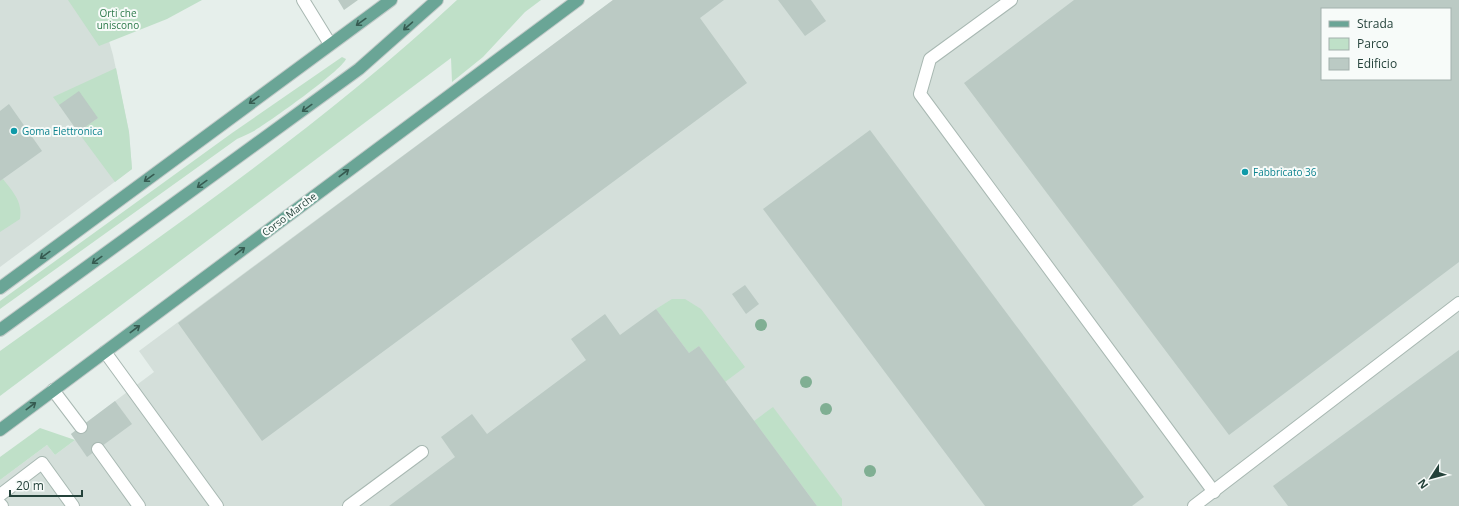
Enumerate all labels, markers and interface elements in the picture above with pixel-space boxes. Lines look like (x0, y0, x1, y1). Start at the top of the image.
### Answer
park label: Orti che uniscono (97, 6, 139, 32)
legend (1321, 8, 1451, 80)
text: Strada (1357, 15, 1393, 32)
one-way arrow (355, 18, 366, 26)
one-way arrow (403, 22, 413, 31)
text: Parco (1357, 35, 1389, 52)
text: Edificio (1357, 55, 1397, 72)
one-way arrow (249, 96, 260, 105)
one-way arrow (302, 104, 313, 112)
place label: Goma Elettronica (22, 124, 103, 138)
marker: Goma Elettronica (9, 126, 19, 136)
place label: Fabbricato 36 (1253, 165, 1317, 179)
marker: Fabbricato 36 (1240, 167, 1250, 177)
one-way arrow (338, 169, 349, 177)
one-way arrow (144, 173, 155, 182)
one-way arrow (197, 180, 208, 188)
street label: Corso Marche (259, 189, 319, 239)
one-way arrow (234, 247, 245, 255)
one-way arrow (39, 251, 50, 259)
one-way arrow (91, 256, 102, 264)
one-way arrow (130, 325, 141, 333)
one-way arrow (26, 402, 37, 411)
north arrow (1411, 458, 1451, 498)
scale bar (10, 472, 82, 498)
text: N (1414, 476, 1431, 492)
text: 20 m (16, 477, 44, 494)

